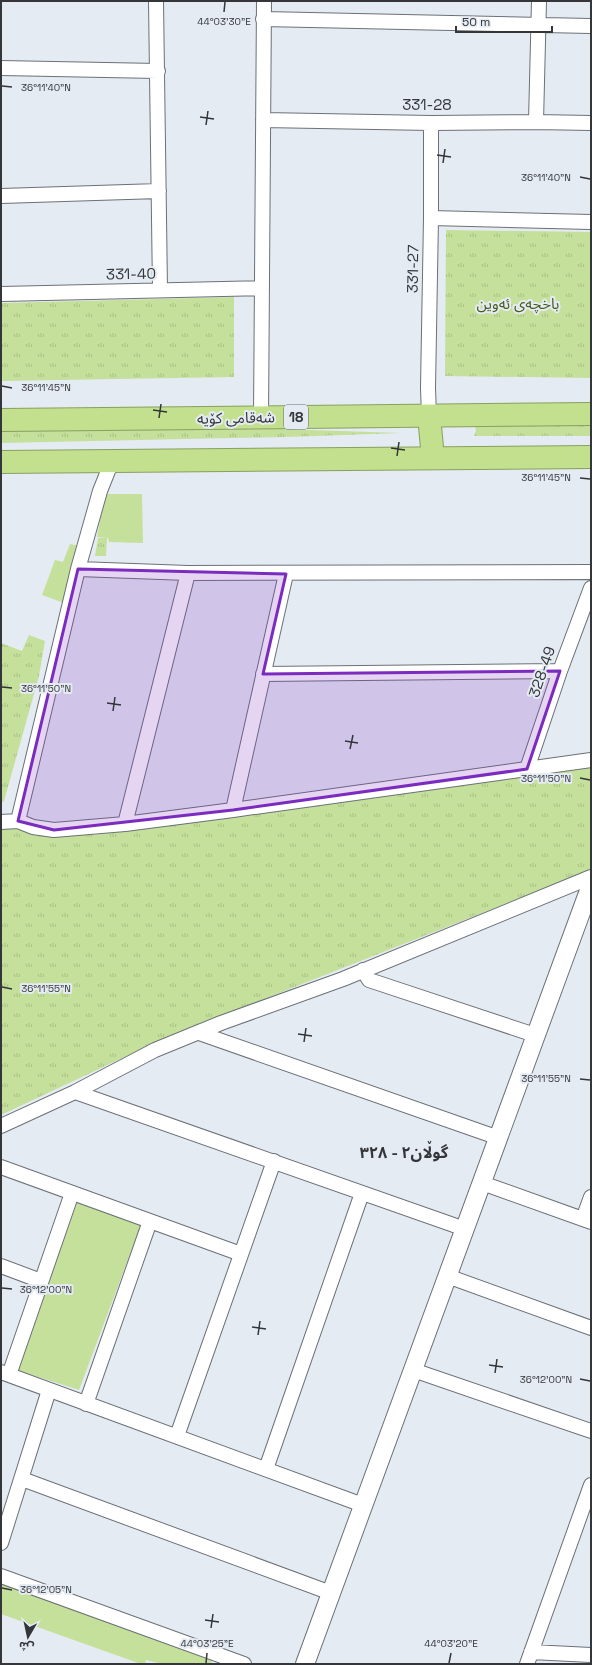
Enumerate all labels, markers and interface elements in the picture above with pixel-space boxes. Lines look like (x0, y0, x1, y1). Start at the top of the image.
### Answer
scale bar (456, 8, 552, 34)
text: 50 m (462, 14, 490, 30)
text: 44°03'30"E (197, 15, 251, 28)
text: 36°11'40"N (21, 81, 71, 94)
street label: 331-28 (402, 95, 452, 114)
text: 36°11'40"N (521, 171, 571, 184)
street label: 331-27 (403, 245, 422, 293)
street label: 331-40 (106, 264, 156, 283)
park label: باخچەی ئەوین (477, 294, 559, 314)
text: 36°11'45"N (21, 381, 71, 394)
road number: 18 (284, 405, 308, 429)
street label: شەقامی کۆیە (197, 407, 275, 428)
text: 36°11'45"N (521, 471, 571, 484)
street label: 328-49 (524, 644, 559, 700)
text: 36°11'50"N (21, 682, 71, 695)
text: 36°11'50"N (521, 772, 571, 785)
text: 36°11'55"N (21, 982, 71, 995)
text: 36°11'55"N (521, 1072, 571, 1085)
district label: گوڵان٢ - ٣٢٨ (360, 1140, 449, 1163)
text: 36°12'00"N (20, 1283, 72, 1296)
text: 36°12'00"N (520, 1373, 572, 1386)
text: 36°12'05"N (20, 1583, 72, 1596)
north arrow (8, 1617, 48, 1657)
text: 44°03'25"E (180, 1637, 234, 1650)
text: 44°03'20"E (424, 1637, 478, 1650)
text: ش (18, 1639, 35, 1655)

